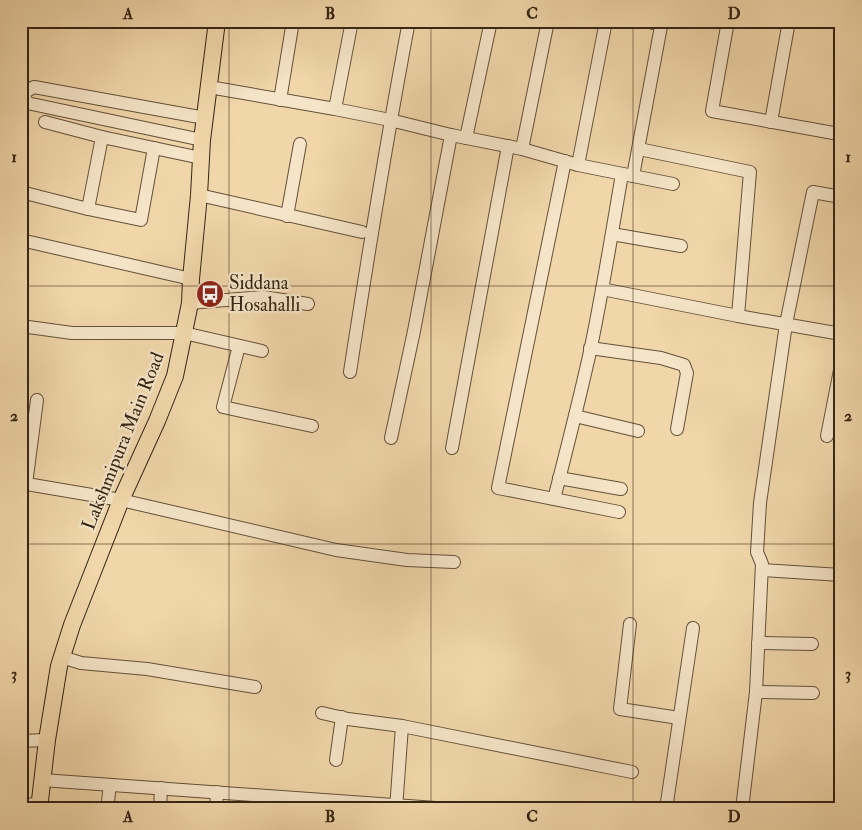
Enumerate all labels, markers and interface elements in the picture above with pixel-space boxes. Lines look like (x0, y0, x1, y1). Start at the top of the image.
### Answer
text: A (122, 4, 134, 24)
text: B (325, 4, 335, 24)
text: C (526, 4, 538, 24)
text: D (727, 4, 741, 24)
text: 1 (11, 147, 17, 167)
text: 1 (845, 147, 851, 167)
place label: Siddana Hosahalli (229, 271, 300, 317)
bus stop icon: Siddana Hosahalli (195, 279, 225, 309)
street label: Lakshmipura Main Road (76, 348, 171, 534)
text: 2 (10, 406, 18, 426)
text: 2 (844, 406, 852, 426)
text: 3 (11, 664, 17, 684)
text: 3 (845, 664, 851, 684)
text: A (122, 807, 134, 827)
text: B (325, 807, 335, 827)
text: C (526, 807, 538, 827)
text: D (727, 807, 741, 827)

